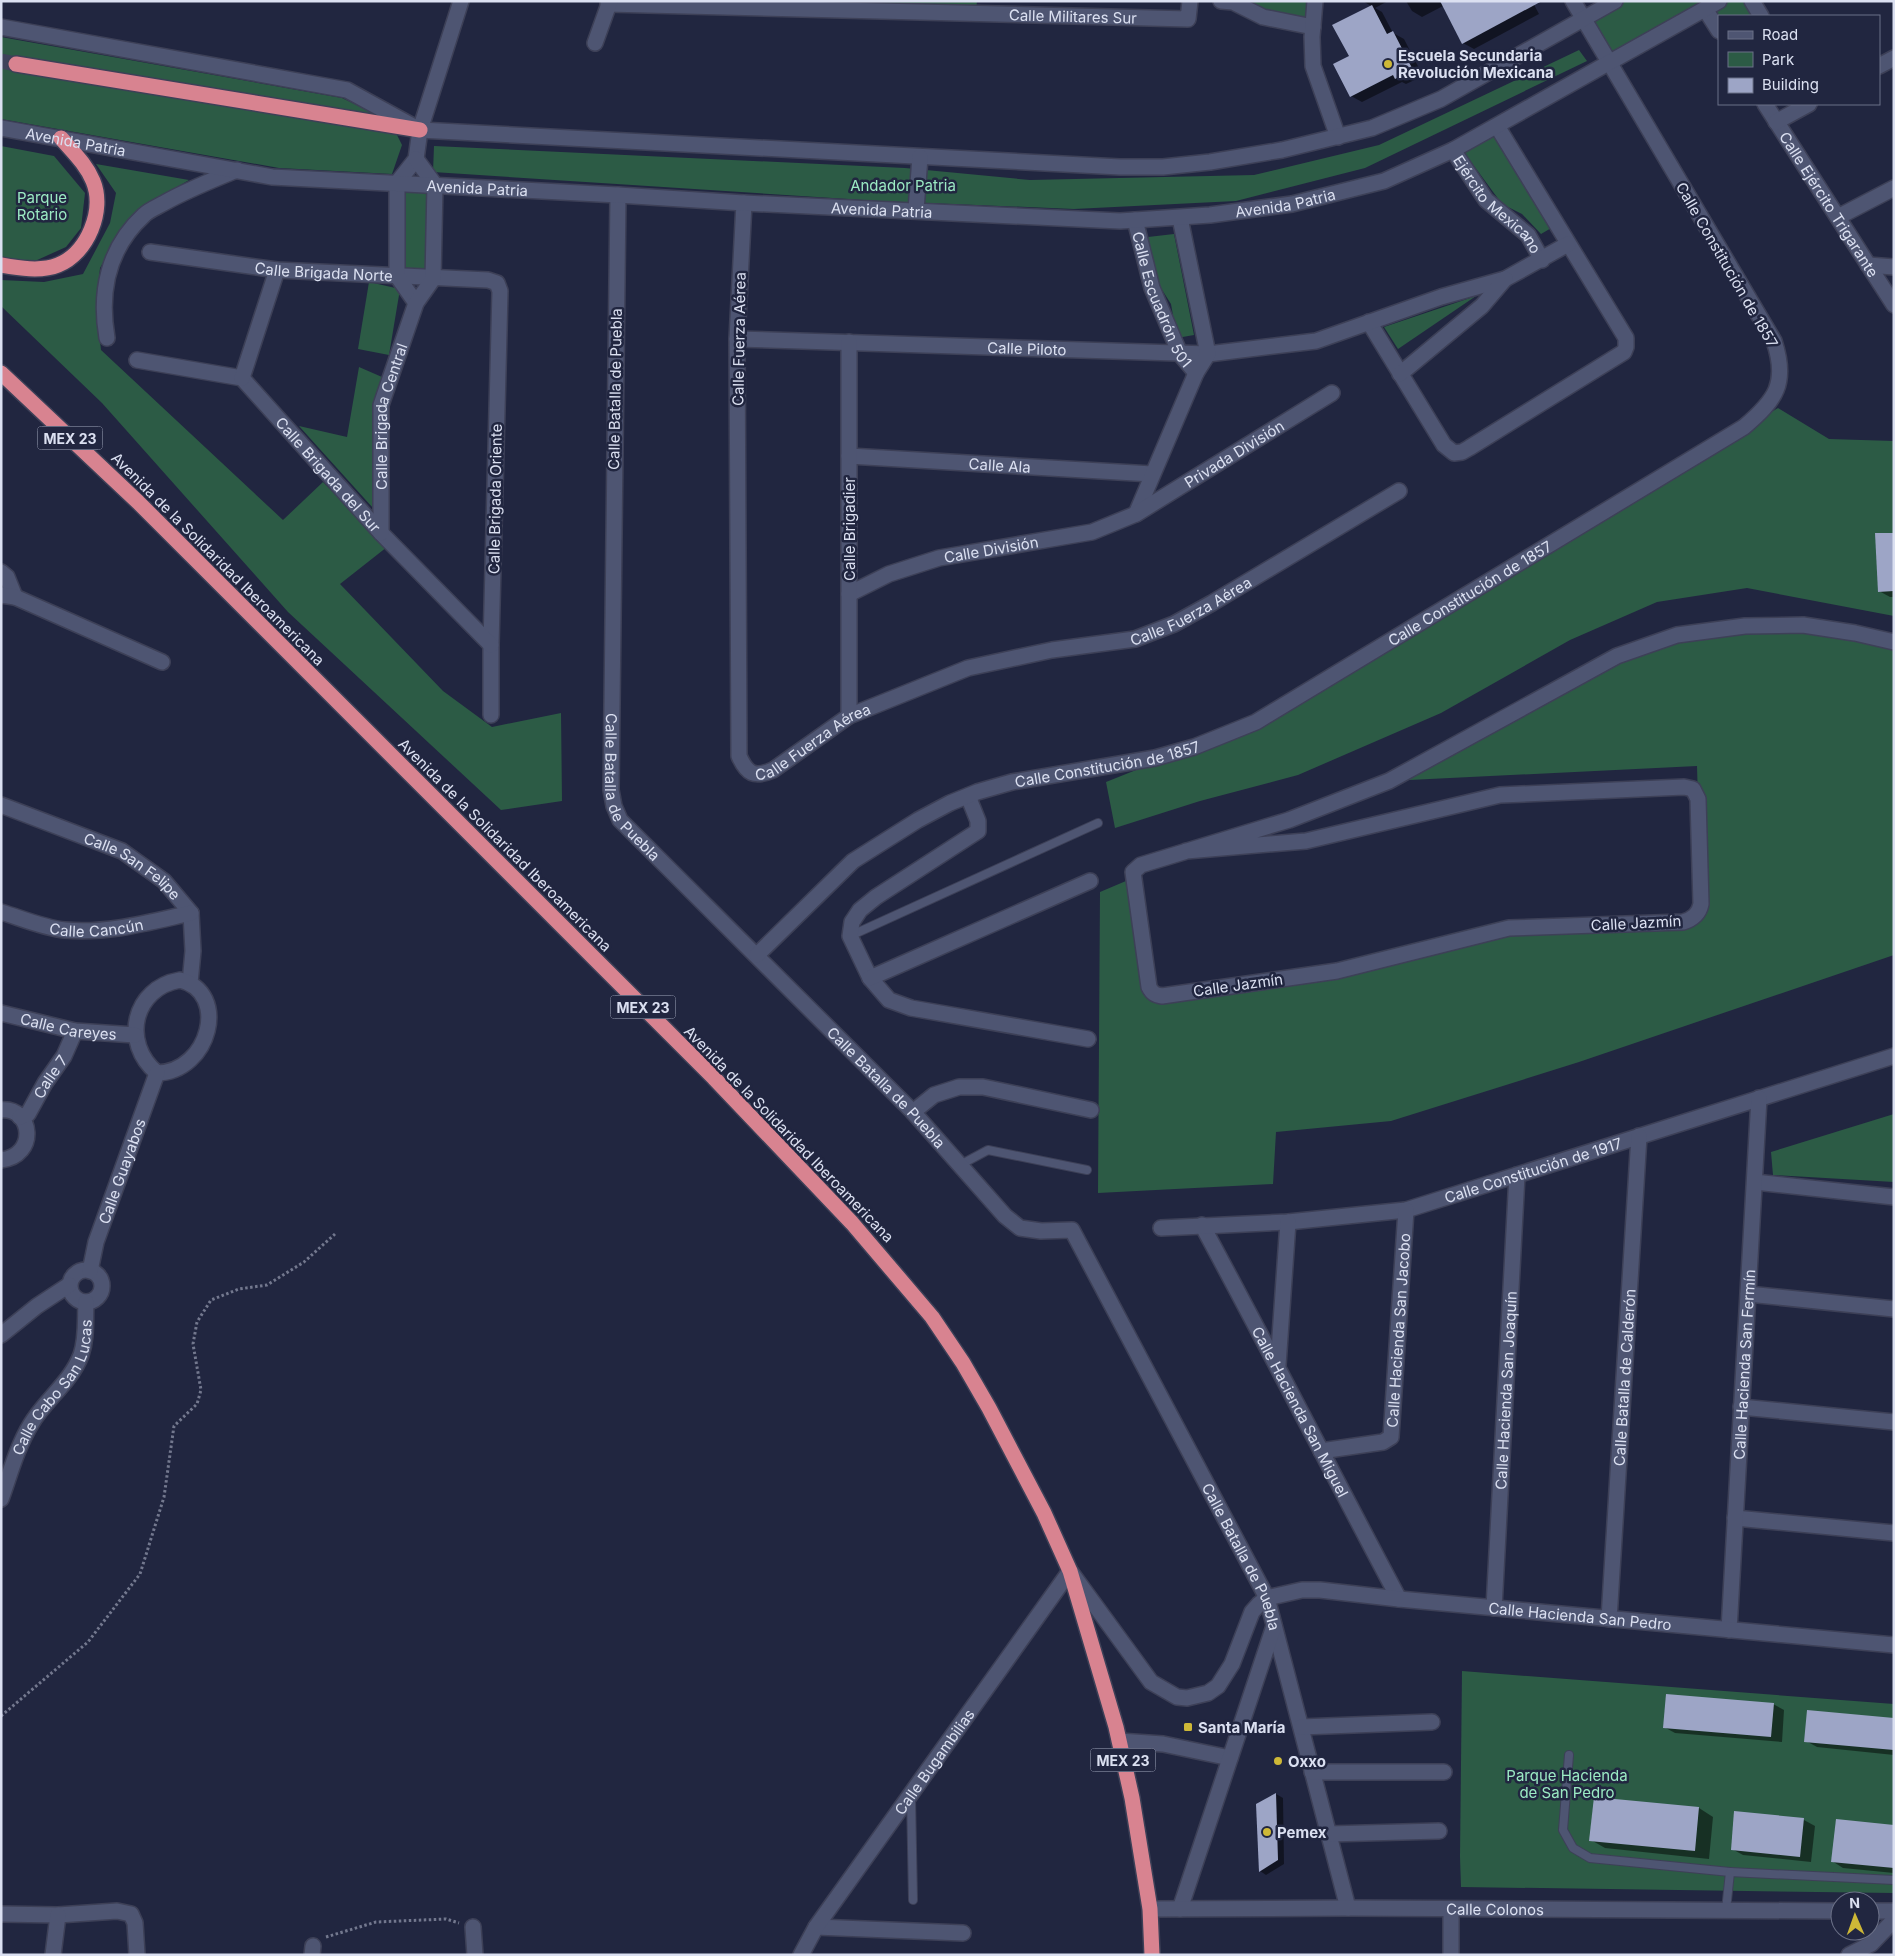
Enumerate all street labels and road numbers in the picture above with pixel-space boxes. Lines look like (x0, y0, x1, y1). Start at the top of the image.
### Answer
street label: Calle Militares Sur (1009, 5, 1137, 27)
street label: Avenida Patria (24, 123, 127, 160)
street label: Calle Ejército Trigarante (1776, 128, 1883, 280)
street label: Ejército Mexicano (1450, 151, 1546, 257)
street label: Avenida Patria (426, 176, 529, 200)
street label: Calle Constitución de 1857 (1672, 179, 1782, 351)
street label: Avenida Patria (1234, 184, 1337, 221)
street label: Avenida Patria (831, 198, 933, 222)
street label: Calle Escuadrón 501 (1129, 229, 1196, 371)
street label: Calle Brigada Norte (254, 257, 393, 285)
street label: Calle Fuerza Aérea (728, 272, 750, 406)
street label: Calle Batalla de Puebla (604, 308, 626, 470)
street label: Calle Piloto (987, 337, 1067, 359)
street label: Calle Brigada Central (372, 341, 411, 490)
street label: Calle Brigada del Sur (272, 413, 385, 536)
street label: Privada División (1181, 416, 1287, 492)
street label: Calle Brigada Oriente (484, 424, 506, 574)
road number: MEX 23 (38, 426, 102, 449)
street label: Avenida de la Solidaridad Iberoamericana (107, 448, 329, 670)
street label: Calle Ala (968, 454, 1031, 476)
street label: Calle Brigadier (840, 477, 859, 581)
street label: Calle División (942, 532, 1040, 567)
street label: Calle Constitución de 1857 (1384, 536, 1555, 650)
street label: Calle Fuerza Aérea (1127, 572, 1255, 650)
street label: Calle Fuerza Aérea (754, 699, 873, 784)
street label: Calle Batalla de Puebla (601, 713, 665, 864)
street label: Avenida de la Solidaridad Iberoamericana (394, 734, 616, 956)
street label: Calle Constitución de 1857 (1013, 736, 1203, 791)
street label: Calle San Felipe (81, 828, 185, 904)
street label: Calle Jazmín (1590, 911, 1682, 935)
street label: Calle Cancún (48, 914, 145, 940)
street label: Calle Jazmín (1192, 969, 1284, 1001)
road number: MEX 23 (610, 996, 676, 1019)
street label: Calle Careyes (18, 1009, 117, 1043)
street label: Avenida de la Solidaridad Iberoamericana (680, 1022, 898, 1246)
street label: Calle Batalla de Puebla (823, 1023, 950, 1152)
street label: Calle 7 (29, 1051, 71, 1102)
street label: Calle Guayabos (94, 1116, 149, 1226)
street label: Calle Constitución de 1917 (1442, 1133, 1624, 1207)
street label: Calle Hacienda San Jacobo (1382, 1232, 1414, 1428)
street label: Calle Hacienda San Fermín (1729, 1269, 1759, 1460)
street label: Calle Batalla de Calderón (1609, 1288, 1639, 1467)
street label: Calle Hacienda San Joaquín (1491, 1291, 1520, 1490)
street label: Calle Cabo San Lucas (8, 1319, 95, 1458)
street label: Calle Hacienda San Miguel (1248, 1323, 1353, 1500)
street label: Calle Batalla de Puebla (1198, 1480, 1285, 1632)
street label: Calle Hacienda San Pedro (1488, 1598, 1672, 1634)
street label: Calle Bugambilias (890, 1705, 978, 1818)
road number: MEX 23 (1090, 1748, 1156, 1772)
street label: Calle Colonos (1446, 1899, 1544, 1919)

